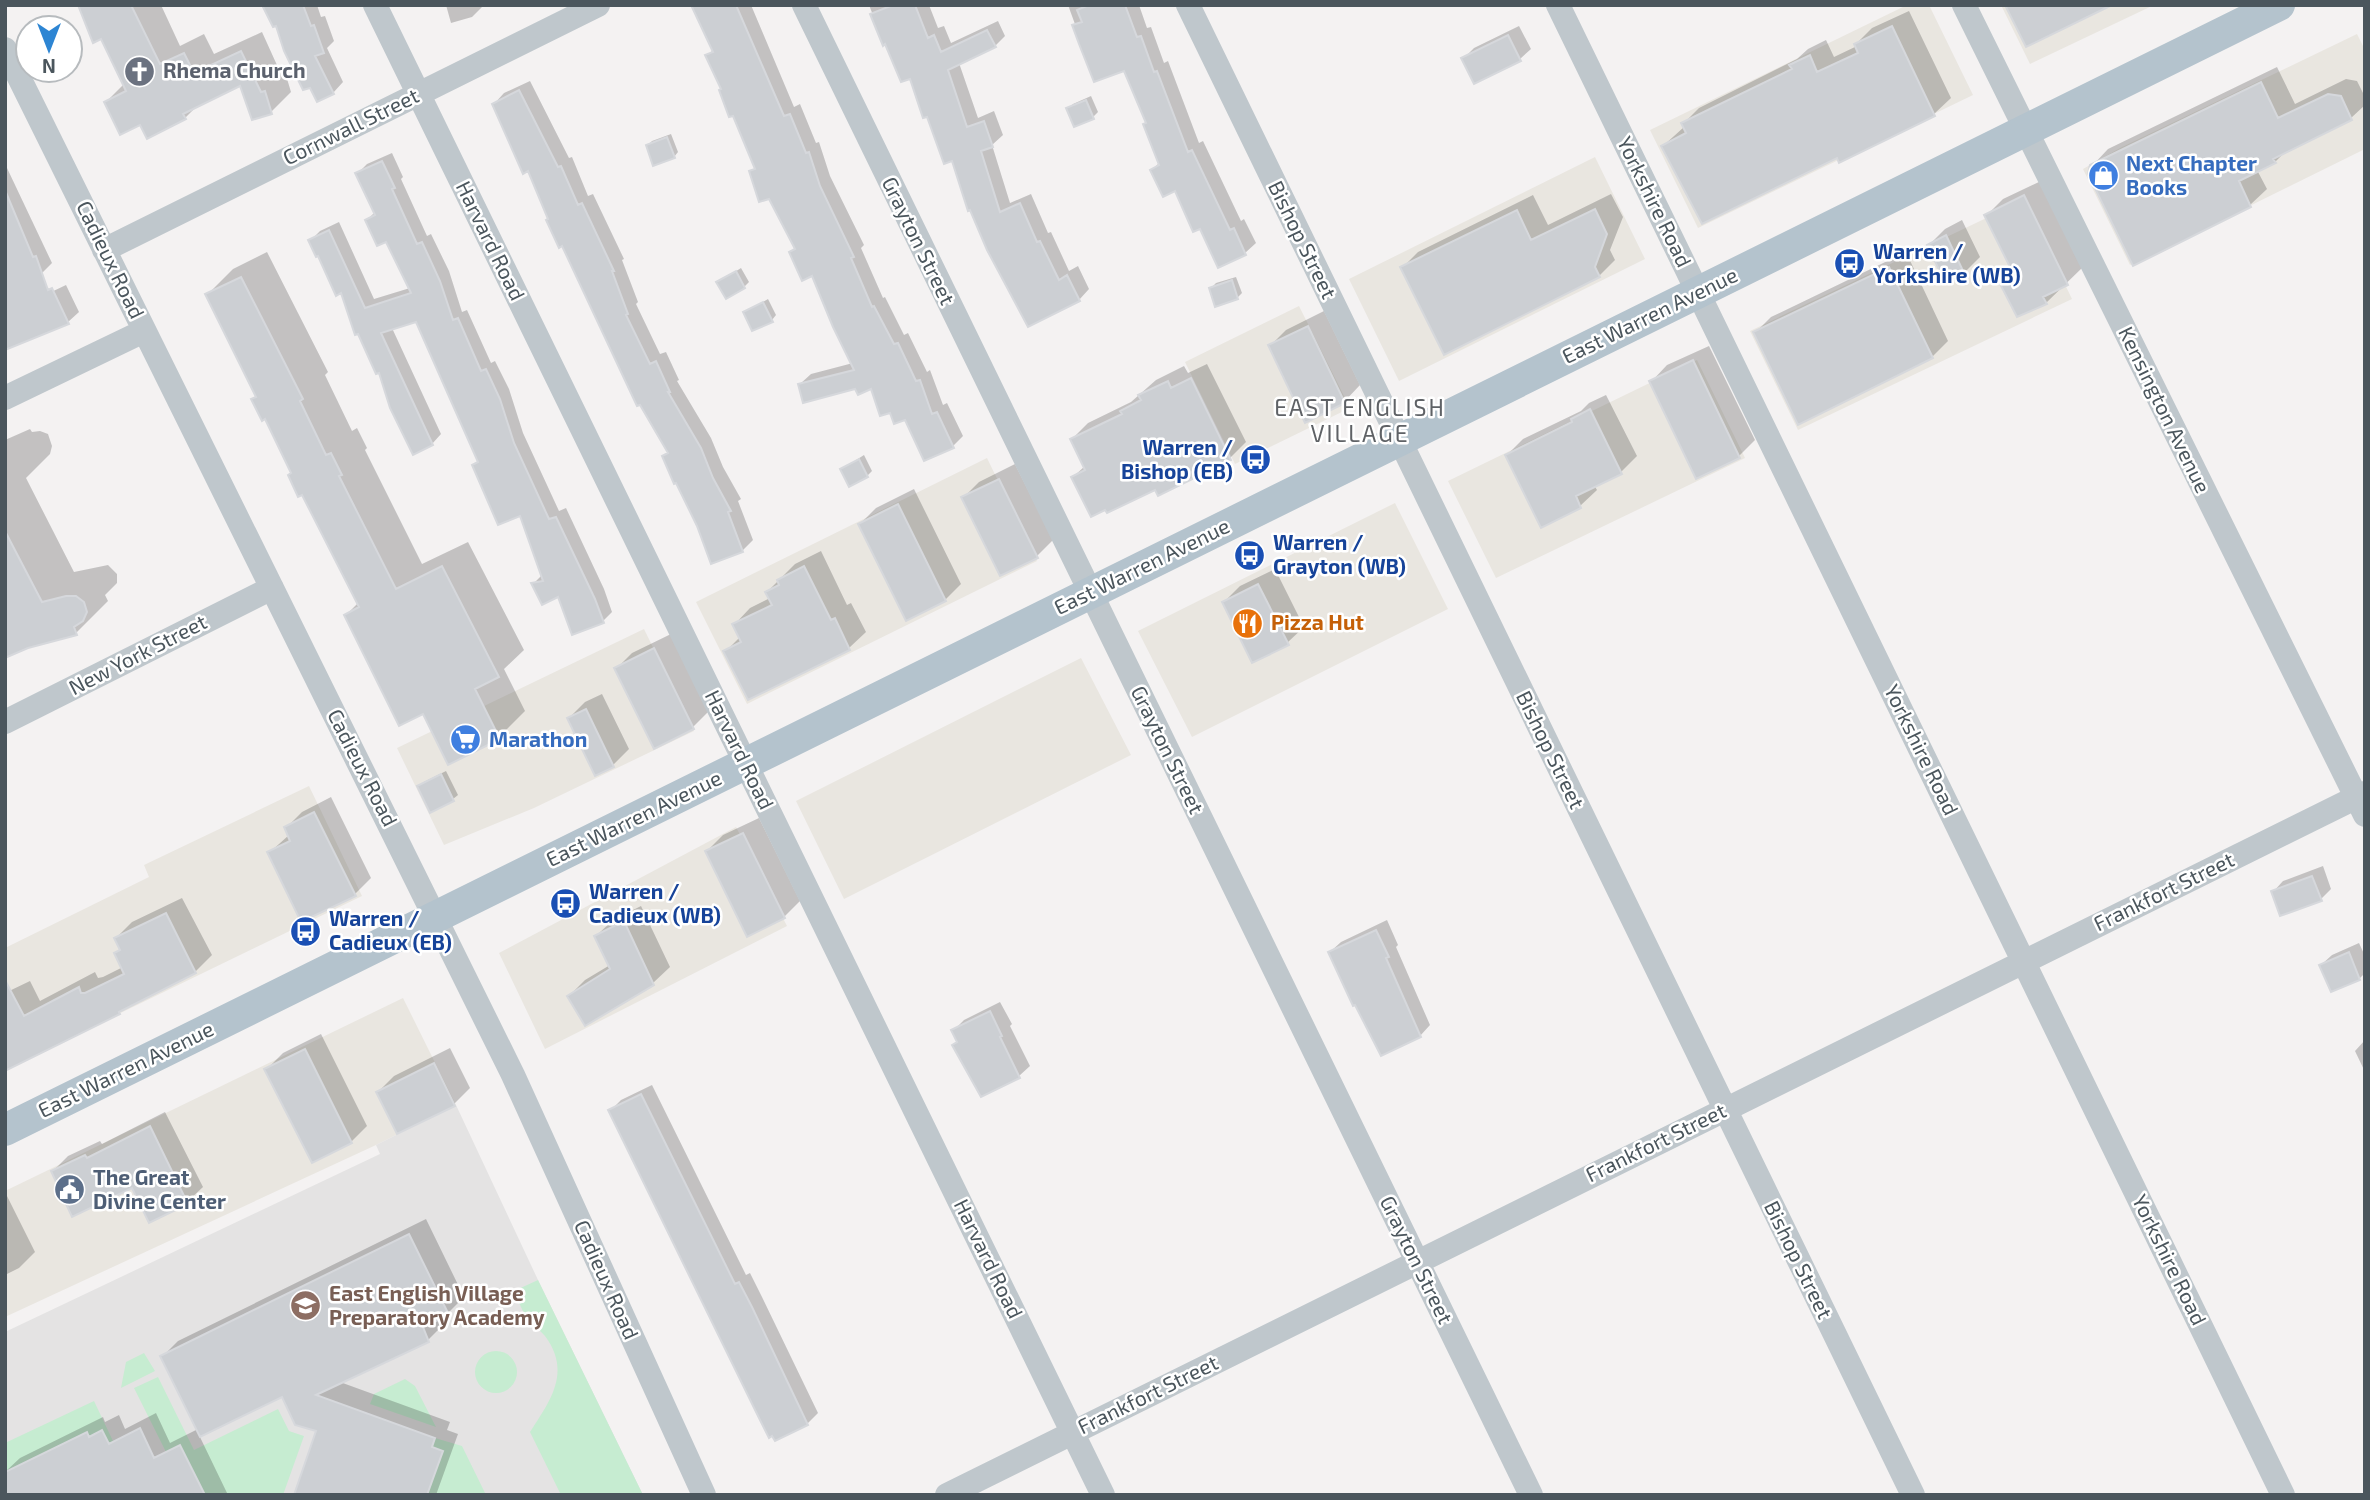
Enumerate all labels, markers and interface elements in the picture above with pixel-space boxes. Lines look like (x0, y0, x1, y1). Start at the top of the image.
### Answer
north arrow (14, 14, 84, 84)
church icon: Rhema Church (123, 54, 157, 88)
text: N (42, 55, 56, 78)
place label: Rhema Church (163, 57, 306, 82)
street label: Cornwall Street (278, 82, 422, 169)
street label: Yorkshire Road (1613, 132, 1698, 271)
place label: Next Chapter Books (2126, 150, 2257, 199)
shop icon: Next Chapter Books (2086, 159, 2120, 193)
street label: Grayton Street (878, 172, 961, 308)
street label: Bishop Street (1264, 176, 1343, 302)
street label: Harvard Road (452, 177, 531, 304)
street label: Cadieux Road (72, 196, 151, 322)
place label: Warren / Yorkshire (WB) (1873, 238, 2021, 287)
bus stop icon: Warren / Yorkshire (WB) (1833, 247, 1867, 281)
street label: East Warren Avenue (1558, 261, 1741, 368)
street label: Kensington Avenue (2114, 322, 2216, 497)
district label: EAST ENGLISH VILLAGE (1274, 393, 1446, 447)
place label: Warren / Bishop (EB) (1121, 434, 1233, 483)
bus stop icon: Warren / Bishop (EB) (1239, 443, 1273, 477)
street label: East Warren Avenue (1050, 512, 1233, 619)
place label: Warren / Grayton (WB) (1273, 529, 1406, 579)
bus stop icon: Warren / Grayton (WB) (1233, 538, 1267, 572)
restaurant icon: Pizza Hut (1231, 606, 1265, 640)
street label: New York Street (64, 608, 210, 699)
place label: Pizza Hut (1271, 609, 1364, 634)
street label: Yorkshire Road (1880, 680, 1965, 819)
street label: Grayton Street (1127, 681, 1210, 817)
street label: Harvard Road (701, 686, 780, 813)
street label: Bishop Street (1512, 686, 1591, 812)
street label: Cadieux Road (323, 705, 404, 830)
supermarket icon: Marathon (449, 723, 483, 757)
place label: Marathon (489, 726, 587, 751)
street label: East Warren Avenue (542, 764, 725, 871)
street label: Frankfort Street (2089, 846, 2238, 935)
place label: Warren / Cadieux (WB) (589, 878, 721, 927)
bus stop icon: Warren / Cadieux (WB) (549, 887, 583, 921)
place label: Warren / Cadieux (EB) (329, 905, 452, 954)
bus stop icon: Warren / Cadieux (EB) (289, 914, 323, 948)
street label: East Warren Avenue (34, 1015, 217, 1122)
street label: Frankfort Street (1581, 1097, 1730, 1186)
place label: The Great Divine Center (93, 1164, 226, 1213)
public building icon: The Great Divine Center (53, 1173, 87, 1207)
street label: Yorkshire Road (2128, 1190, 2213, 1329)
street label: Grayton Street (1376, 1191, 1459, 1327)
street label: Harvard Road (950, 1195, 1029, 1322)
street label: Bishop Street (1760, 1196, 1839, 1322)
street label: Cadieux Road (570, 1216, 645, 1343)
place label: East English Village Preparatory Academy (329, 1280, 545, 1330)
school or university icon: East English Village Preparatory Academy (289, 1289, 323, 1323)
street label: Frankfort Street (1073, 1349, 1222, 1438)

